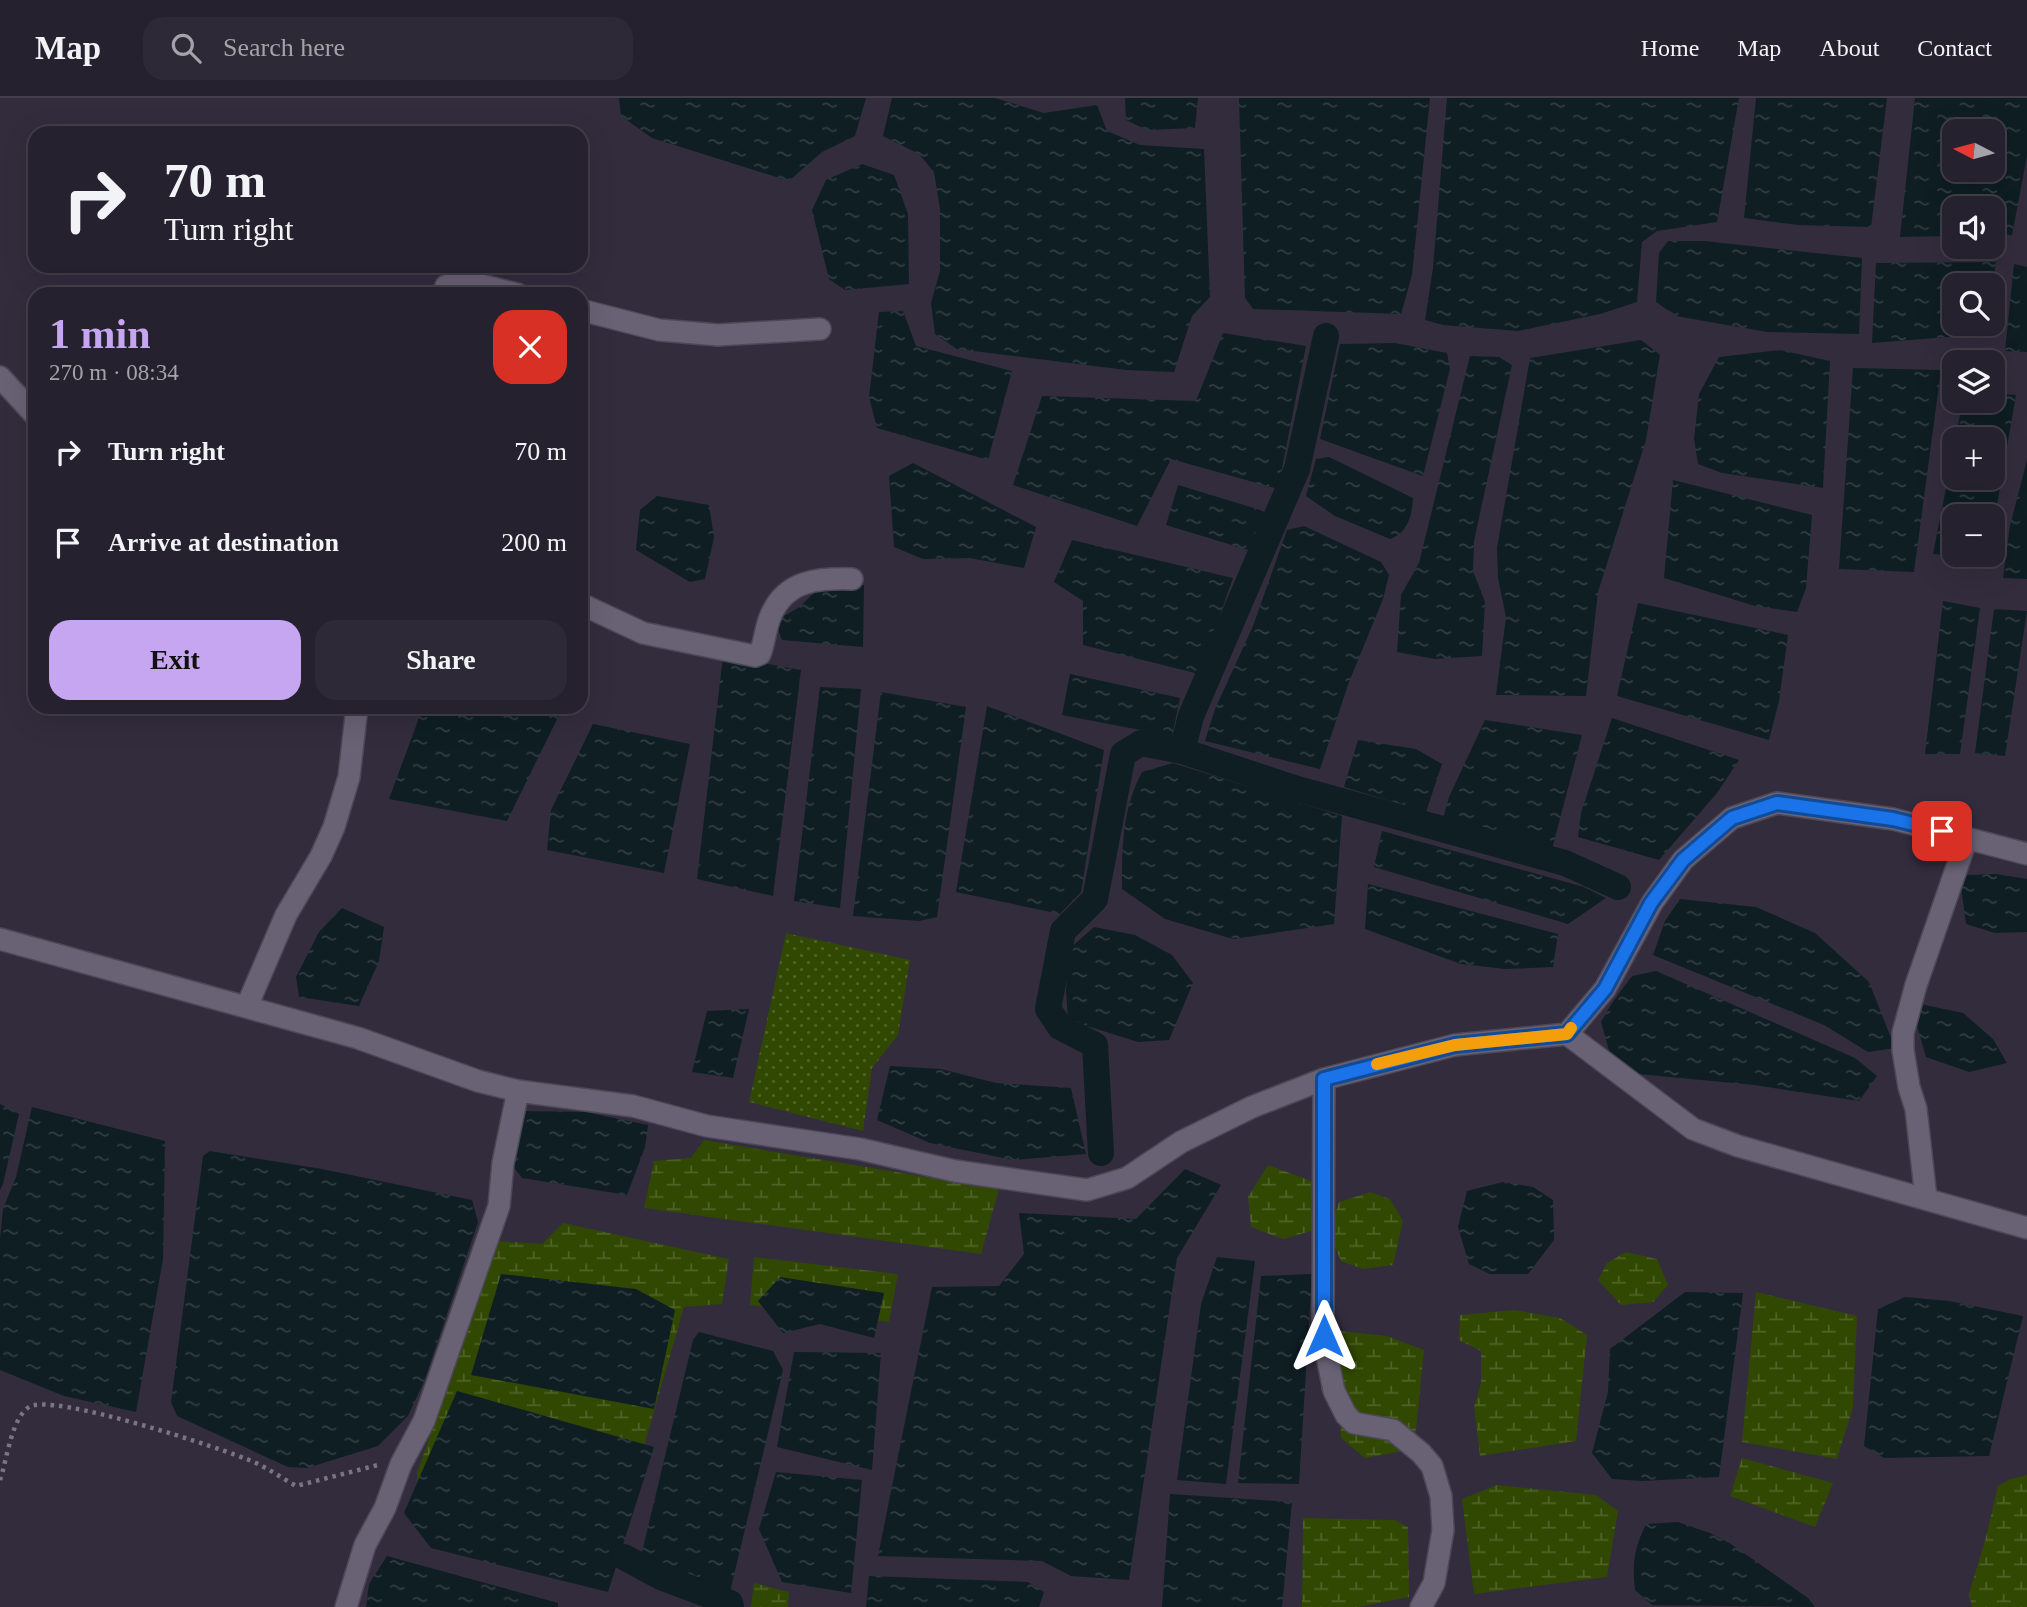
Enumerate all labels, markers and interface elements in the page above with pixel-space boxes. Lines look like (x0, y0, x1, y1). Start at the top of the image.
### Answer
search box (143, 17, 633, 80)
icon: search (167, 29, 205, 67)
text: Map (35, 30, 101, 66)
text: Search here (223, 33, 345, 62)
text: Home (1641, 35, 1699, 61)
text: Map (1737, 35, 1781, 61)
text: About (1819, 35, 1879, 61)
text: Contact (1917, 35, 1992, 61)
north arrow (1942, 119, 2006, 182)
map controls (1942, 119, 2005, 567)
text: 70 m (164, 153, 266, 208)
icon: right (49, 154, 140, 245)
button: sound (1942, 196, 2005, 259)
text: Turn right (164, 211, 294, 247)
button: search (1942, 273, 2005, 336)
button: close (493, 310, 567, 384)
text: 1 min (49, 311, 151, 357)
button: layers (1942, 350, 2005, 413)
text: 270 m · 08:34 (49, 360, 179, 385)
button: + (1942, 427, 2005, 490)
icon: right (49, 433, 87, 471)
text: Turn right (108, 437, 225, 466)
text: 70 m (514, 437, 567, 466)
button: − (1942, 504, 2005, 567)
icon: arrive (49, 524, 87, 562)
text: Arrive at destination (108, 528, 339, 557)
text: 200 m (501, 528, 567, 557)
button: Exit (49, 620, 301, 700)
button: Share (315, 620, 567, 700)
pin (1912, 801, 1972, 861)
icon: arrive (1923, 812, 1961, 850)
position arrow (1287, 1299, 1361, 1373)

